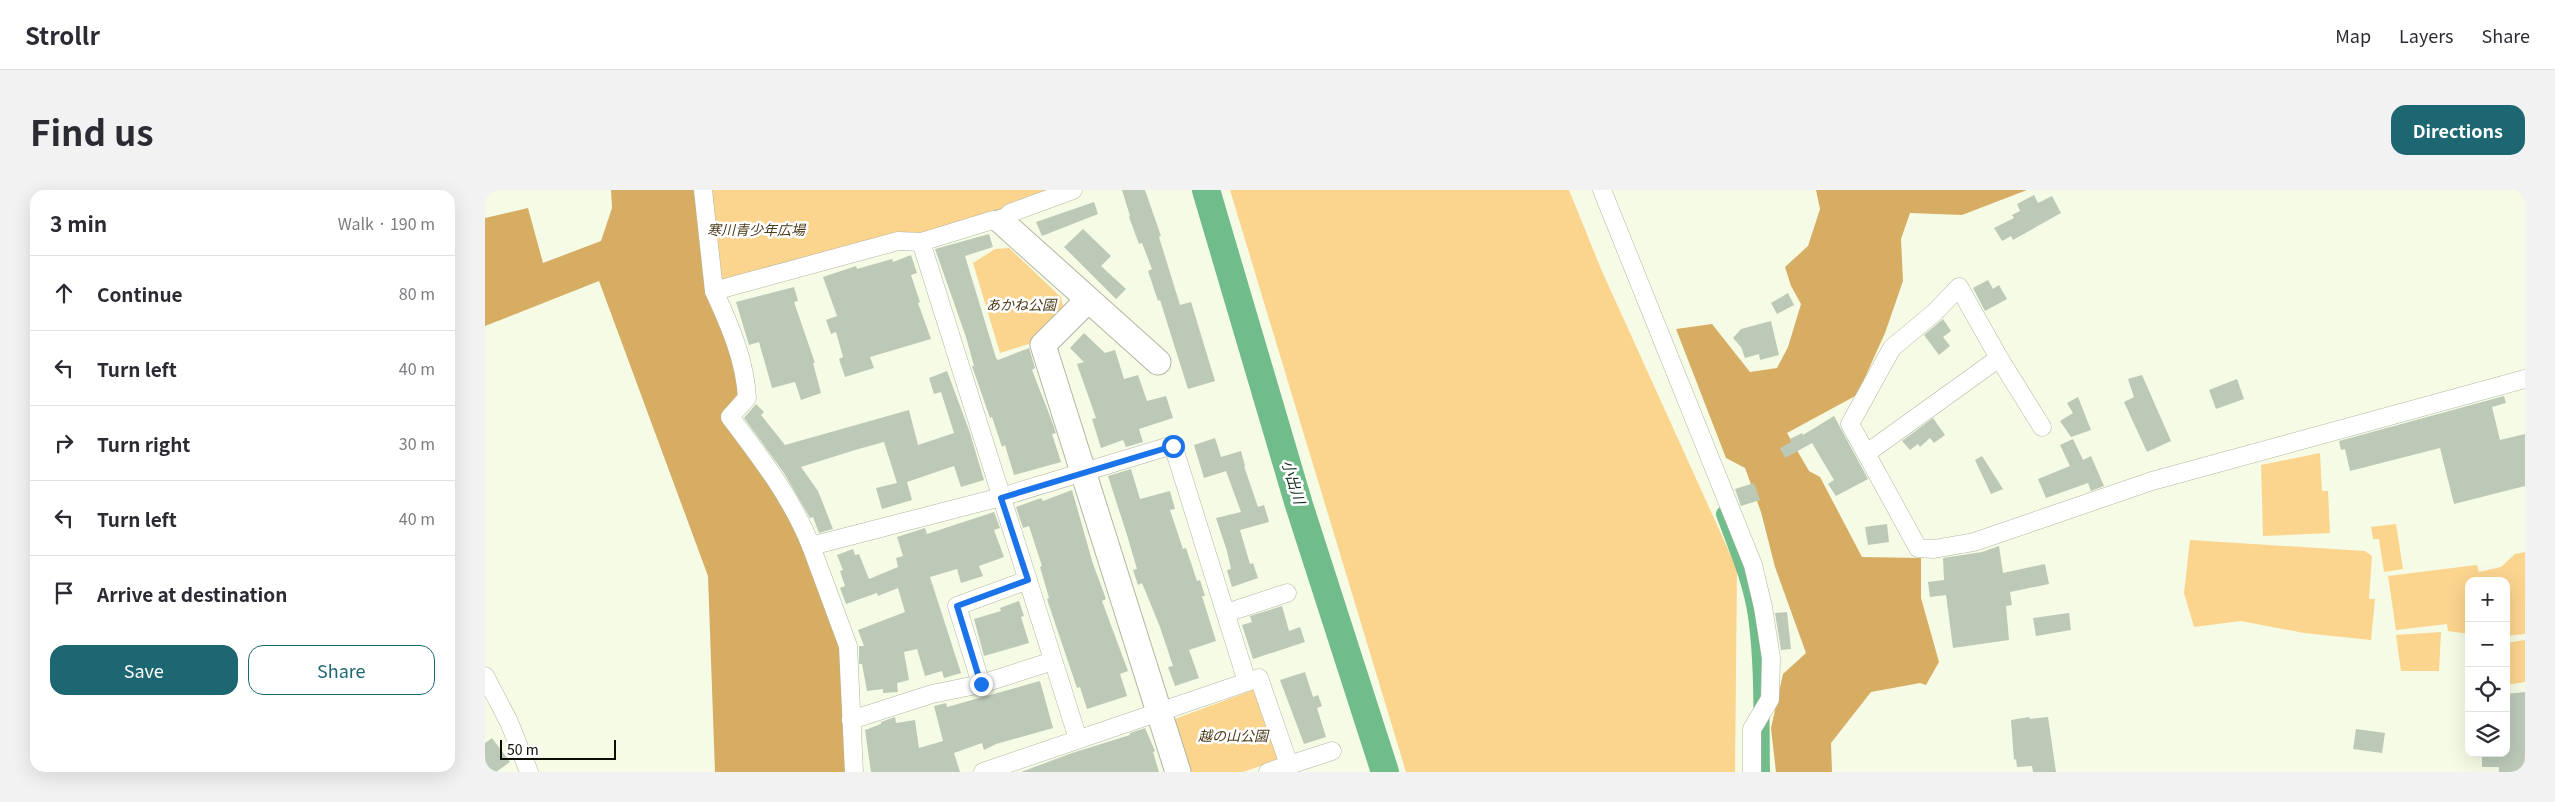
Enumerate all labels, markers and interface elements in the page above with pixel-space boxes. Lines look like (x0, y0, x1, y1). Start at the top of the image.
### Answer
text: Strollr (25, 17, 100, 52)
text: Map (2335, 22, 2371, 48)
text: Layers (2399, 22, 2454, 48)
text: Share (2482, 22, 2530, 48)
text: Find us (30, 105, 154, 156)
button: Directions (2391, 105, 2525, 155)
text: 3 min (50, 208, 107, 238)
text: Walk · 190 m (338, 211, 435, 235)
park label: 寒川青少年広場 (707, 219, 807, 239)
icon: ahead (50, 279, 78, 307)
text: Continue (97, 280, 183, 307)
text: 80 m (399, 281, 435, 305)
park label: あかね公園 (986, 294, 1058, 314)
icon: left (50, 354, 78, 382)
text: Turn left (97, 355, 177, 382)
text: 40 m (399, 356, 435, 380)
icon: right (50, 429, 78, 457)
text: Turn right (97, 430, 190, 457)
text: 30 m (399, 431, 435, 455)
route start (1162, 435, 1185, 458)
water label: 小出川 (1278, 457, 1312, 508)
icon: left (50, 504, 78, 532)
text: Turn left (97, 505, 177, 532)
text: 40 m (399, 506, 435, 530)
map controls (2465, 577, 2510, 757)
button: + (2465, 577, 2510, 622)
icon: arrive (50, 579, 78, 607)
text: Arrive at destination (97, 580, 287, 607)
button: − (2465, 622, 2510, 667)
button: Save (50, 645, 238, 695)
button: Share (248, 645, 435, 695)
button: locate (2465, 667, 2510, 712)
route end (970, 673, 993, 696)
button: layers (2465, 712, 2510, 757)
park label: 越の山公園 (1198, 725, 1270, 745)
scale bar (500, 737, 616, 760)
text: 50 m (507, 739, 539, 759)

